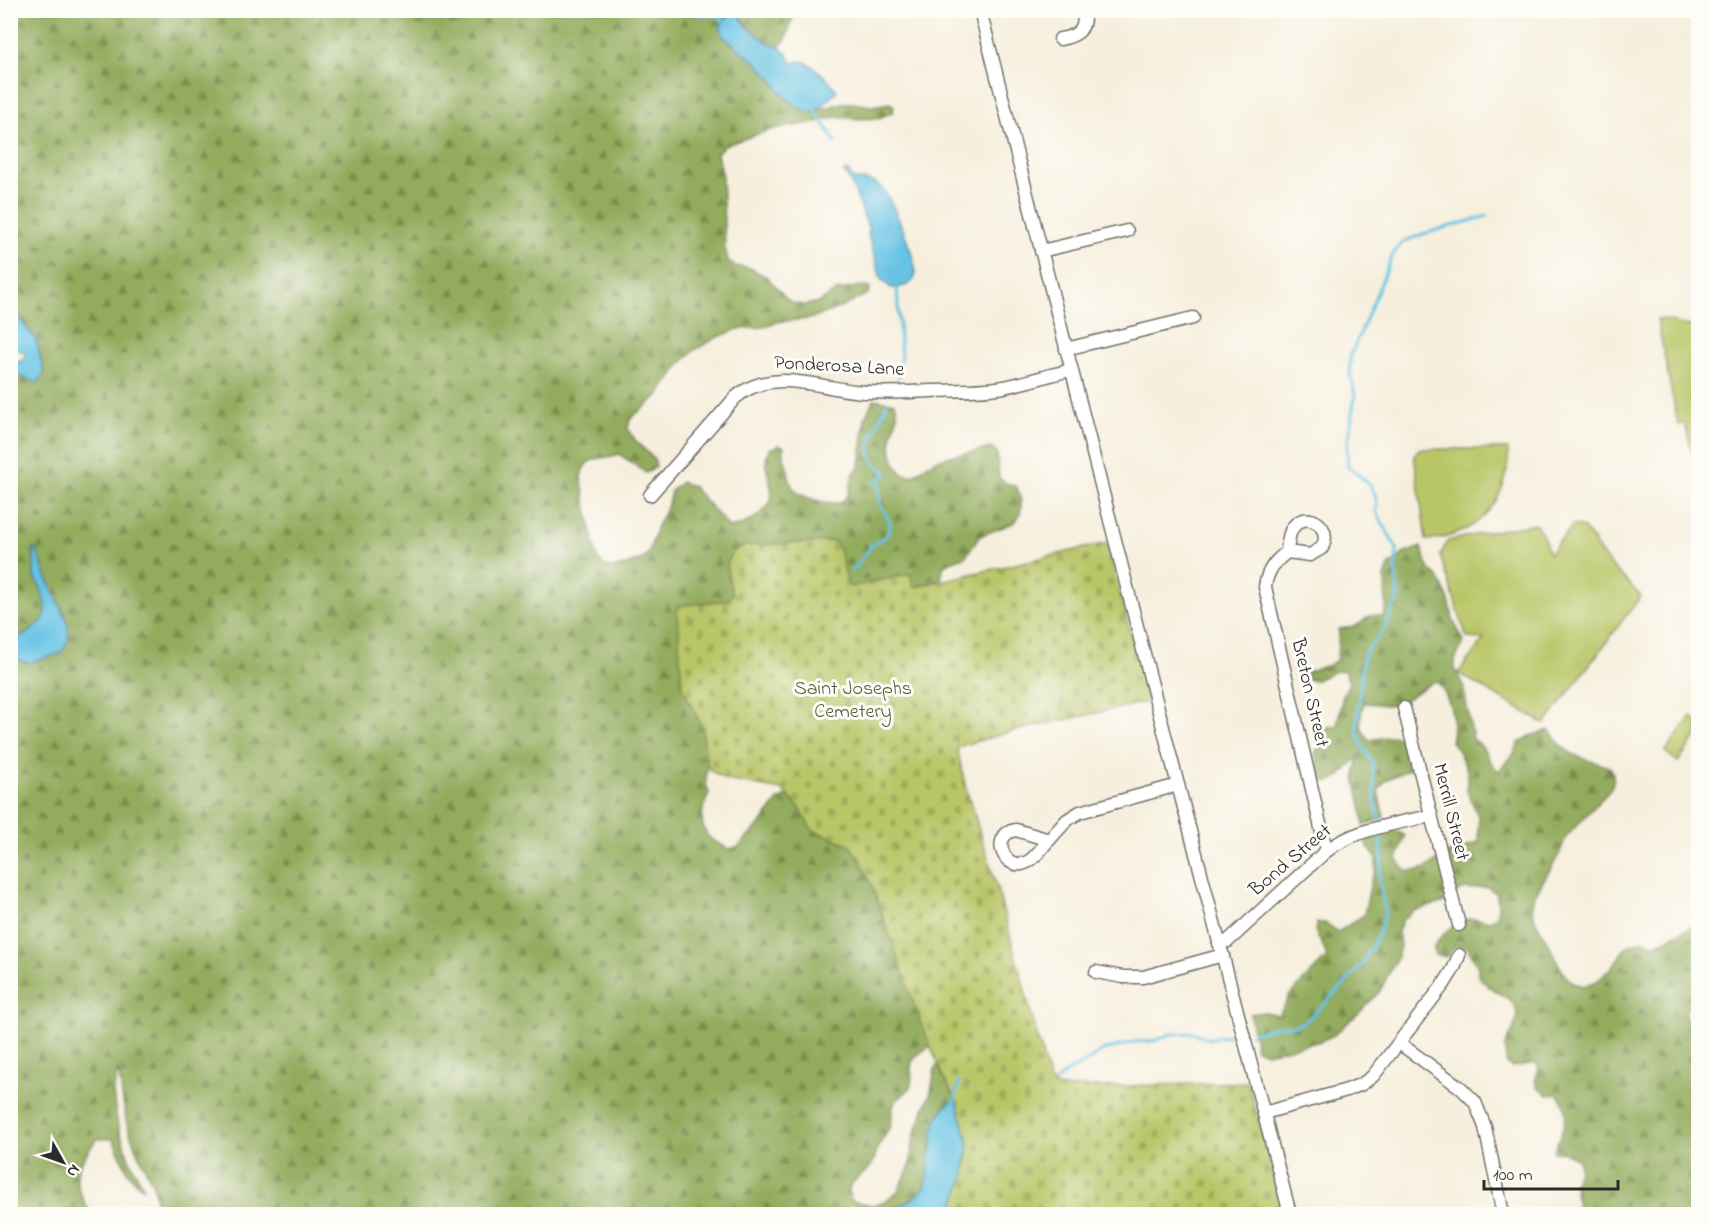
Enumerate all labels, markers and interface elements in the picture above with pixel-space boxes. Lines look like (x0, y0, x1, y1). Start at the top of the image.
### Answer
street label: Ponderosa Lane (773, 349, 905, 385)
street label: Breton Street (1282, 635, 1336, 751)
park label: Saint Josephs Cemetery (794, 675, 912, 727)
street label: Merrill Street (1424, 760, 1476, 864)
street label: Bond Street (1242, 817, 1339, 905)
north arrow (33, 1132, 93, 1192)
scale bar (1484, 1153, 1618, 1191)
text: N (60, 1159, 86, 1182)
text: 100 m (1493, 1163, 1533, 1189)

